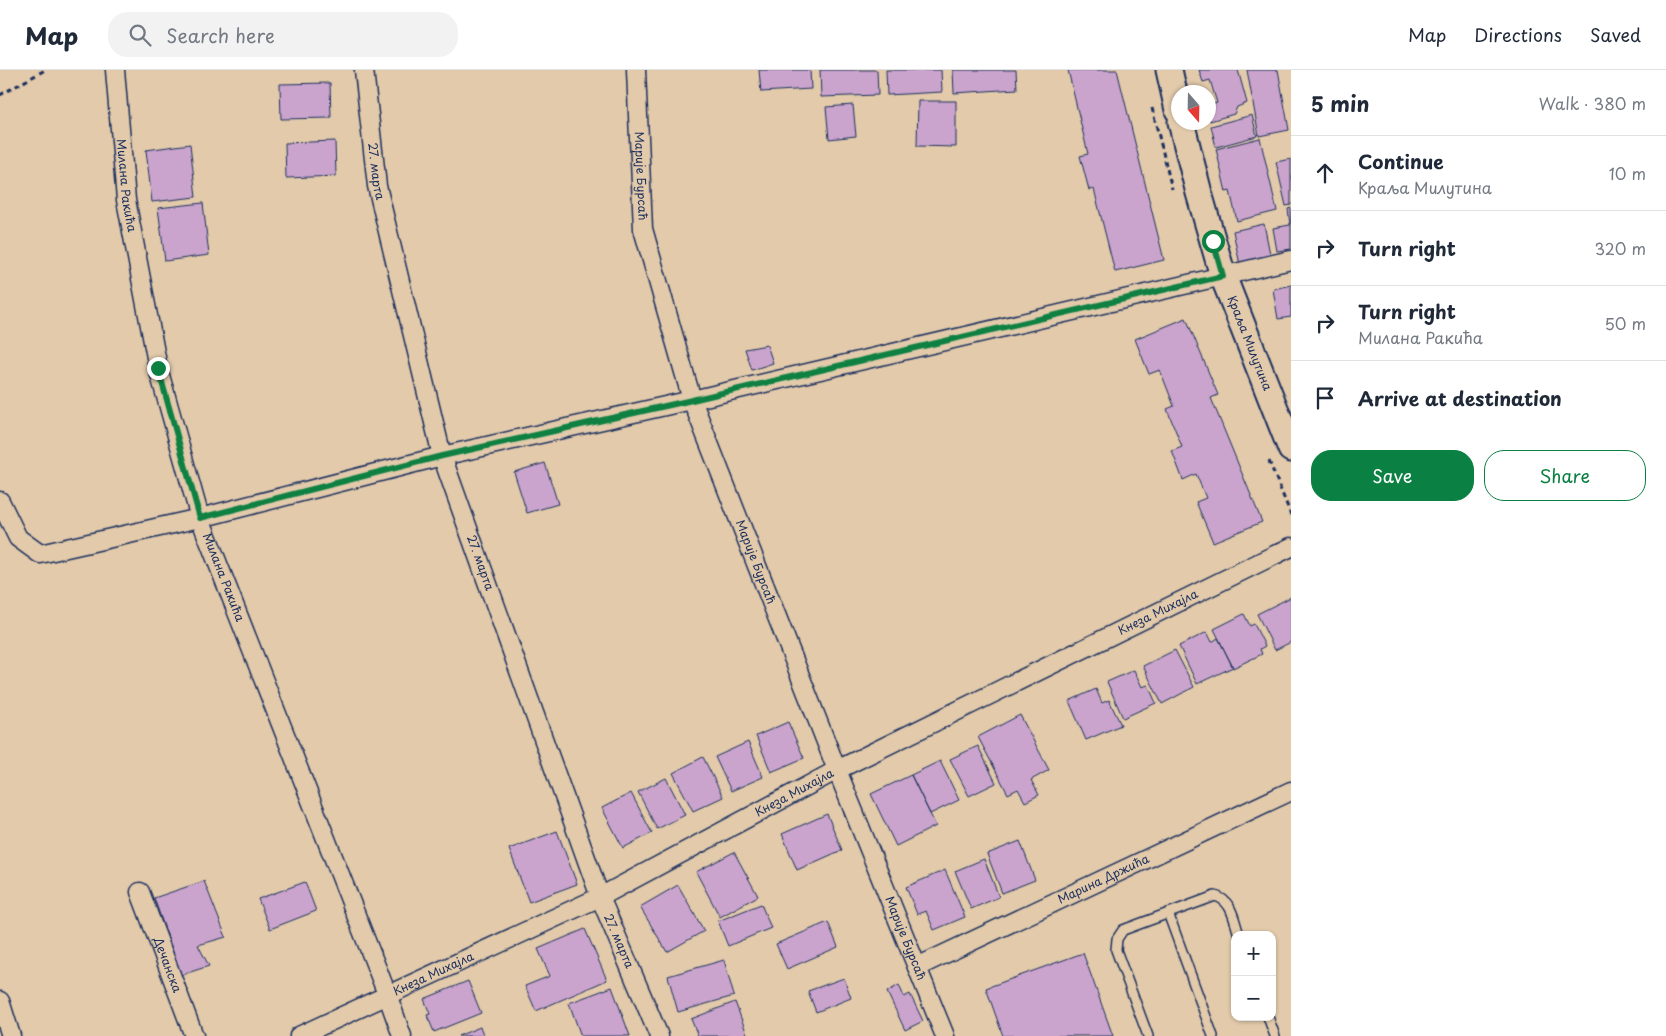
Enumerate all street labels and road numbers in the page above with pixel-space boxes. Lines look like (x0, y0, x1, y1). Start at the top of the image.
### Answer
street label: Марије Бурсаћ (631, 131, 653, 221)
street label: Милана Ракића (113, 138, 142, 234)
street label: 27. марта (364, 142, 390, 202)
street label: Краља Милутина (1224, 293, 1277, 393)
street label: Марије Бурсаћ (732, 517, 781, 606)
street label: Милана Ракића (199, 530, 250, 624)
street label: 27. марта (463, 532, 500, 593)
street label: Кнеза Михајла (1114, 584, 1201, 639)
street label: Кнеза Михајла (751, 763, 837, 821)
street label: Марина Држића (1054, 849, 1152, 908)
street label: Марије Бурсаћ (881, 893, 931, 982)
street label: 27. марта (600, 911, 640, 972)
street label: Дечанска (149, 933, 187, 996)
street label: Кнеза Михајла (390, 946, 477, 1000)

